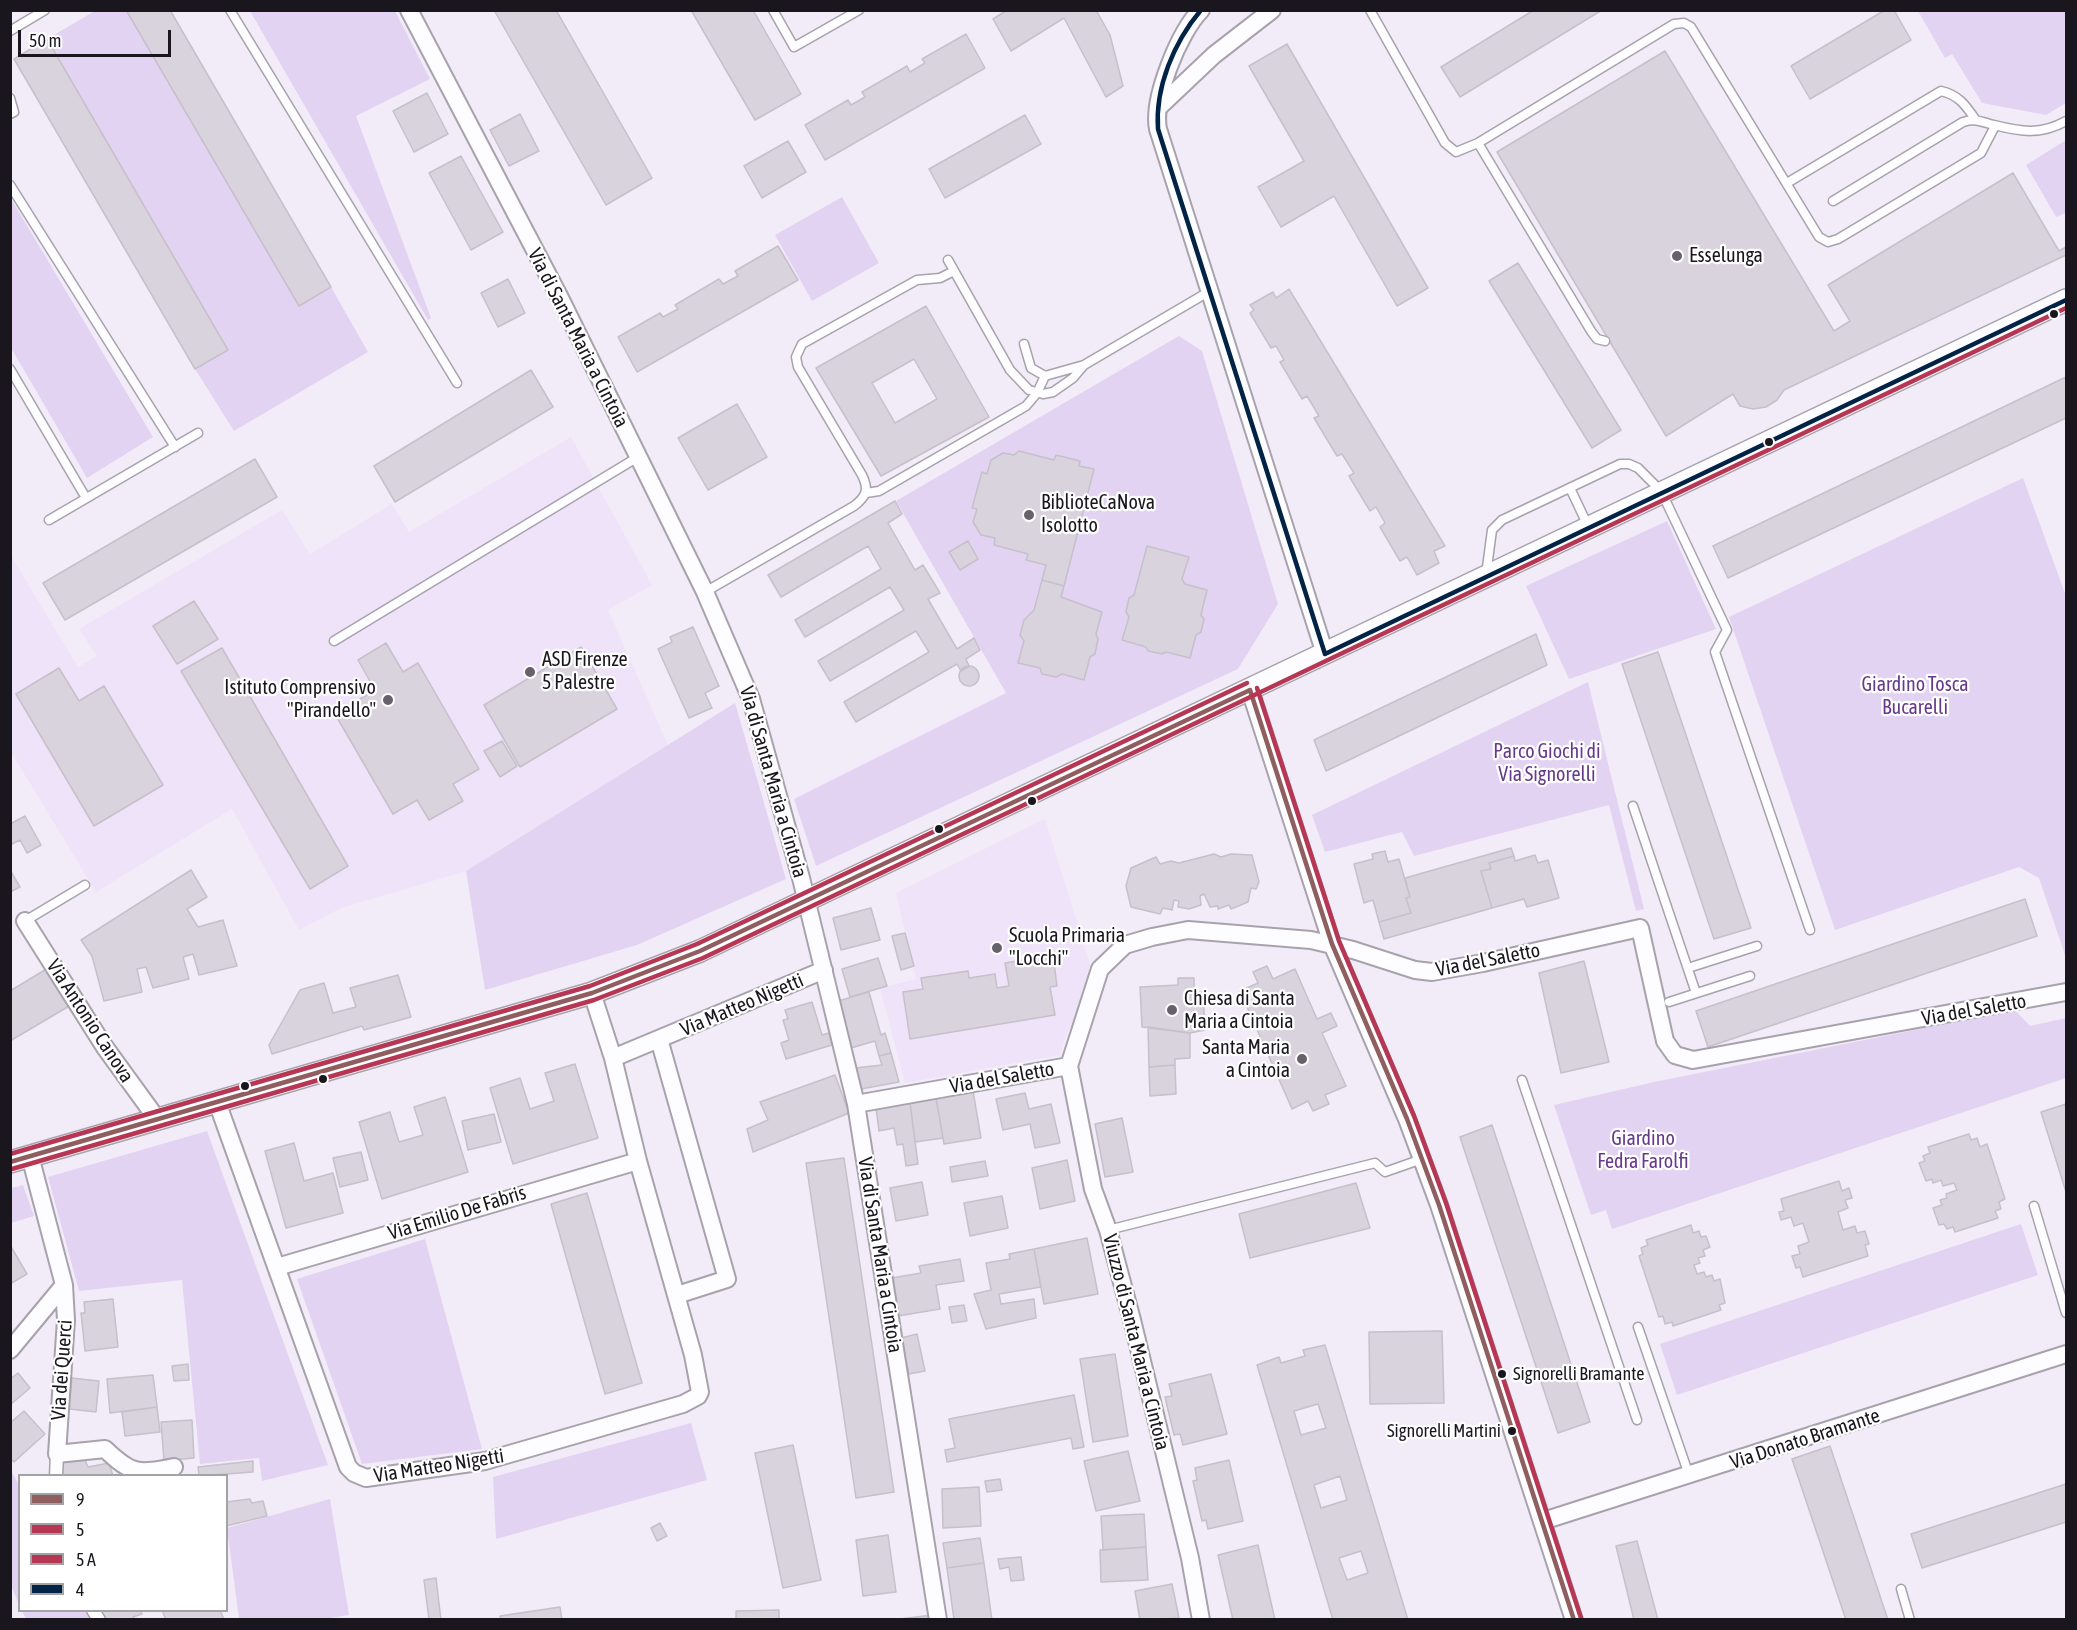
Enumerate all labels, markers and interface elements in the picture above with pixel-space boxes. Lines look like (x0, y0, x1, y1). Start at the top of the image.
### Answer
scale bar (21, 18, 174, 56)
text: 50 m (29, 30, 61, 51)
street label: Via di Santa Maria a Cintoia (522, 244, 634, 432)
place label: Esselunga (1689, 244, 1763, 268)
marker: Esselunga (1670, 249, 1684, 263)
unlabelled marker (2048, 308, 2060, 320)
unlabelled marker (1763, 436, 1775, 448)
place label: BiblioteCaNova Isolotto (1041, 491, 1155, 538)
marker: BiblioteCaNova Isolotto (1022, 508, 1036, 522)
place label: ASD Firenze 5 Palestre (542, 648, 628, 695)
marker: ASD Firenze 5 Palestre (523, 665, 537, 679)
park label: Giardino Tosca Bucarelli (1861, 673, 1969, 720)
place label: Istituto Comprensivo "Pirandello" (224, 676, 376, 723)
street label: Via di Santa Maria a Cintoia (734, 684, 812, 880)
marker: Istituto Comprensivo "Pirandello" (381, 693, 395, 707)
park label: Parco Giochi di Via Signorelli (1493, 740, 1601, 787)
unlabelled marker (1026, 795, 1038, 807)
unlabelled marker (933, 823, 945, 835)
place label: Scuola Primaria "Locchi" (1009, 924, 1125, 971)
street label: Via del Saletto (1434, 938, 1542, 982)
marker: Scuola Primaria "Locchi" (990, 941, 1004, 955)
street label: Via Antonio Canova (41, 955, 139, 1087)
street label: Via Matteo Nigetti (677, 968, 807, 1042)
place label: Chiesa di Santa Maria a Cintoia (1184, 987, 1295, 1034)
street label: Via del Saletto (1920, 989, 2028, 1031)
marker: Chiesa di Santa Maria a Cintoia (1165, 1003, 1179, 1017)
place label: Santa Maria a Cintoia (1202, 1036, 1290, 1083)
marker: Santa Maria a Cintoia (1295, 1052, 1309, 1066)
street label: Via del Saletto (948, 1057, 1056, 1099)
unlabelled marker (317, 1073, 329, 1085)
unlabelled marker (239, 1080, 251, 1092)
park label: Giardino Fedra Farolfi (1597, 1127, 1689, 1174)
street label: Via di Santa Maria a Cintoia (853, 1155, 907, 1355)
street label: Via Emilio De Fabris (385, 1181, 529, 1245)
street label: Viuzzo di Santa Maria a Cintoia (1098, 1231, 1174, 1453)
street label: Via dei Querci (47, 1319, 77, 1421)
place label: Signorelli Bramante (1513, 1363, 1644, 1385)
marker: Signorelli Bramante (1496, 1368, 1508, 1380)
street label: Via Donato Bramante (1727, 1403, 1883, 1475)
place label: Signorelli Martini (1387, 1420, 1501, 1442)
marker: Signorelli Martini (1506, 1425, 1518, 1437)
street label: Via Matteo Nigetti (372, 1444, 506, 1488)
legend (18, 1474, 228, 1612)
text: 9 (76, 1489, 84, 1510)
text: 5 (76, 1519, 84, 1540)
text: 5 A (76, 1549, 96, 1570)
text: 4 (76, 1579, 84, 1600)

